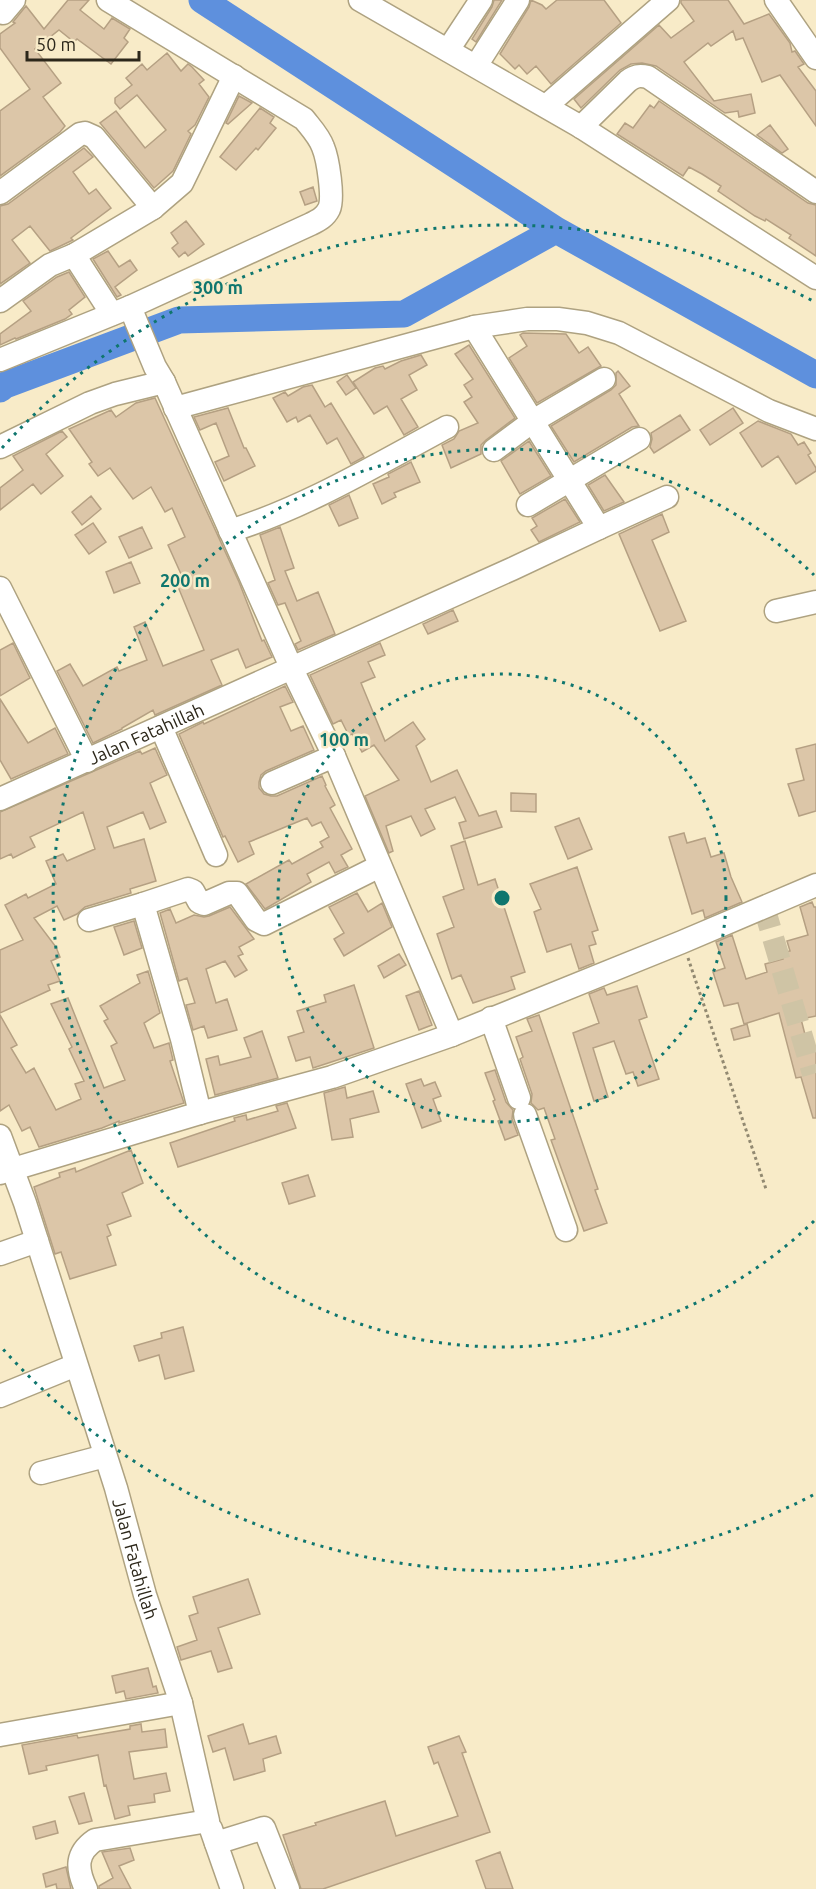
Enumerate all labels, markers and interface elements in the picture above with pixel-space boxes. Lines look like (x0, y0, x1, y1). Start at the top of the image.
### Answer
scale bar (27, 24, 140, 62)
text: 50 m (36, 34, 76, 54)
text: 300 m (193, 277, 243, 297)
text: 200 m (160, 570, 210, 590)
street label: Jalan Fatahillah (85, 699, 207, 768)
text: 100 m (319, 729, 369, 749)
centre of rings (492, 888, 512, 908)
street label: Jalan Fatahillah (109, 1496, 162, 1622)

